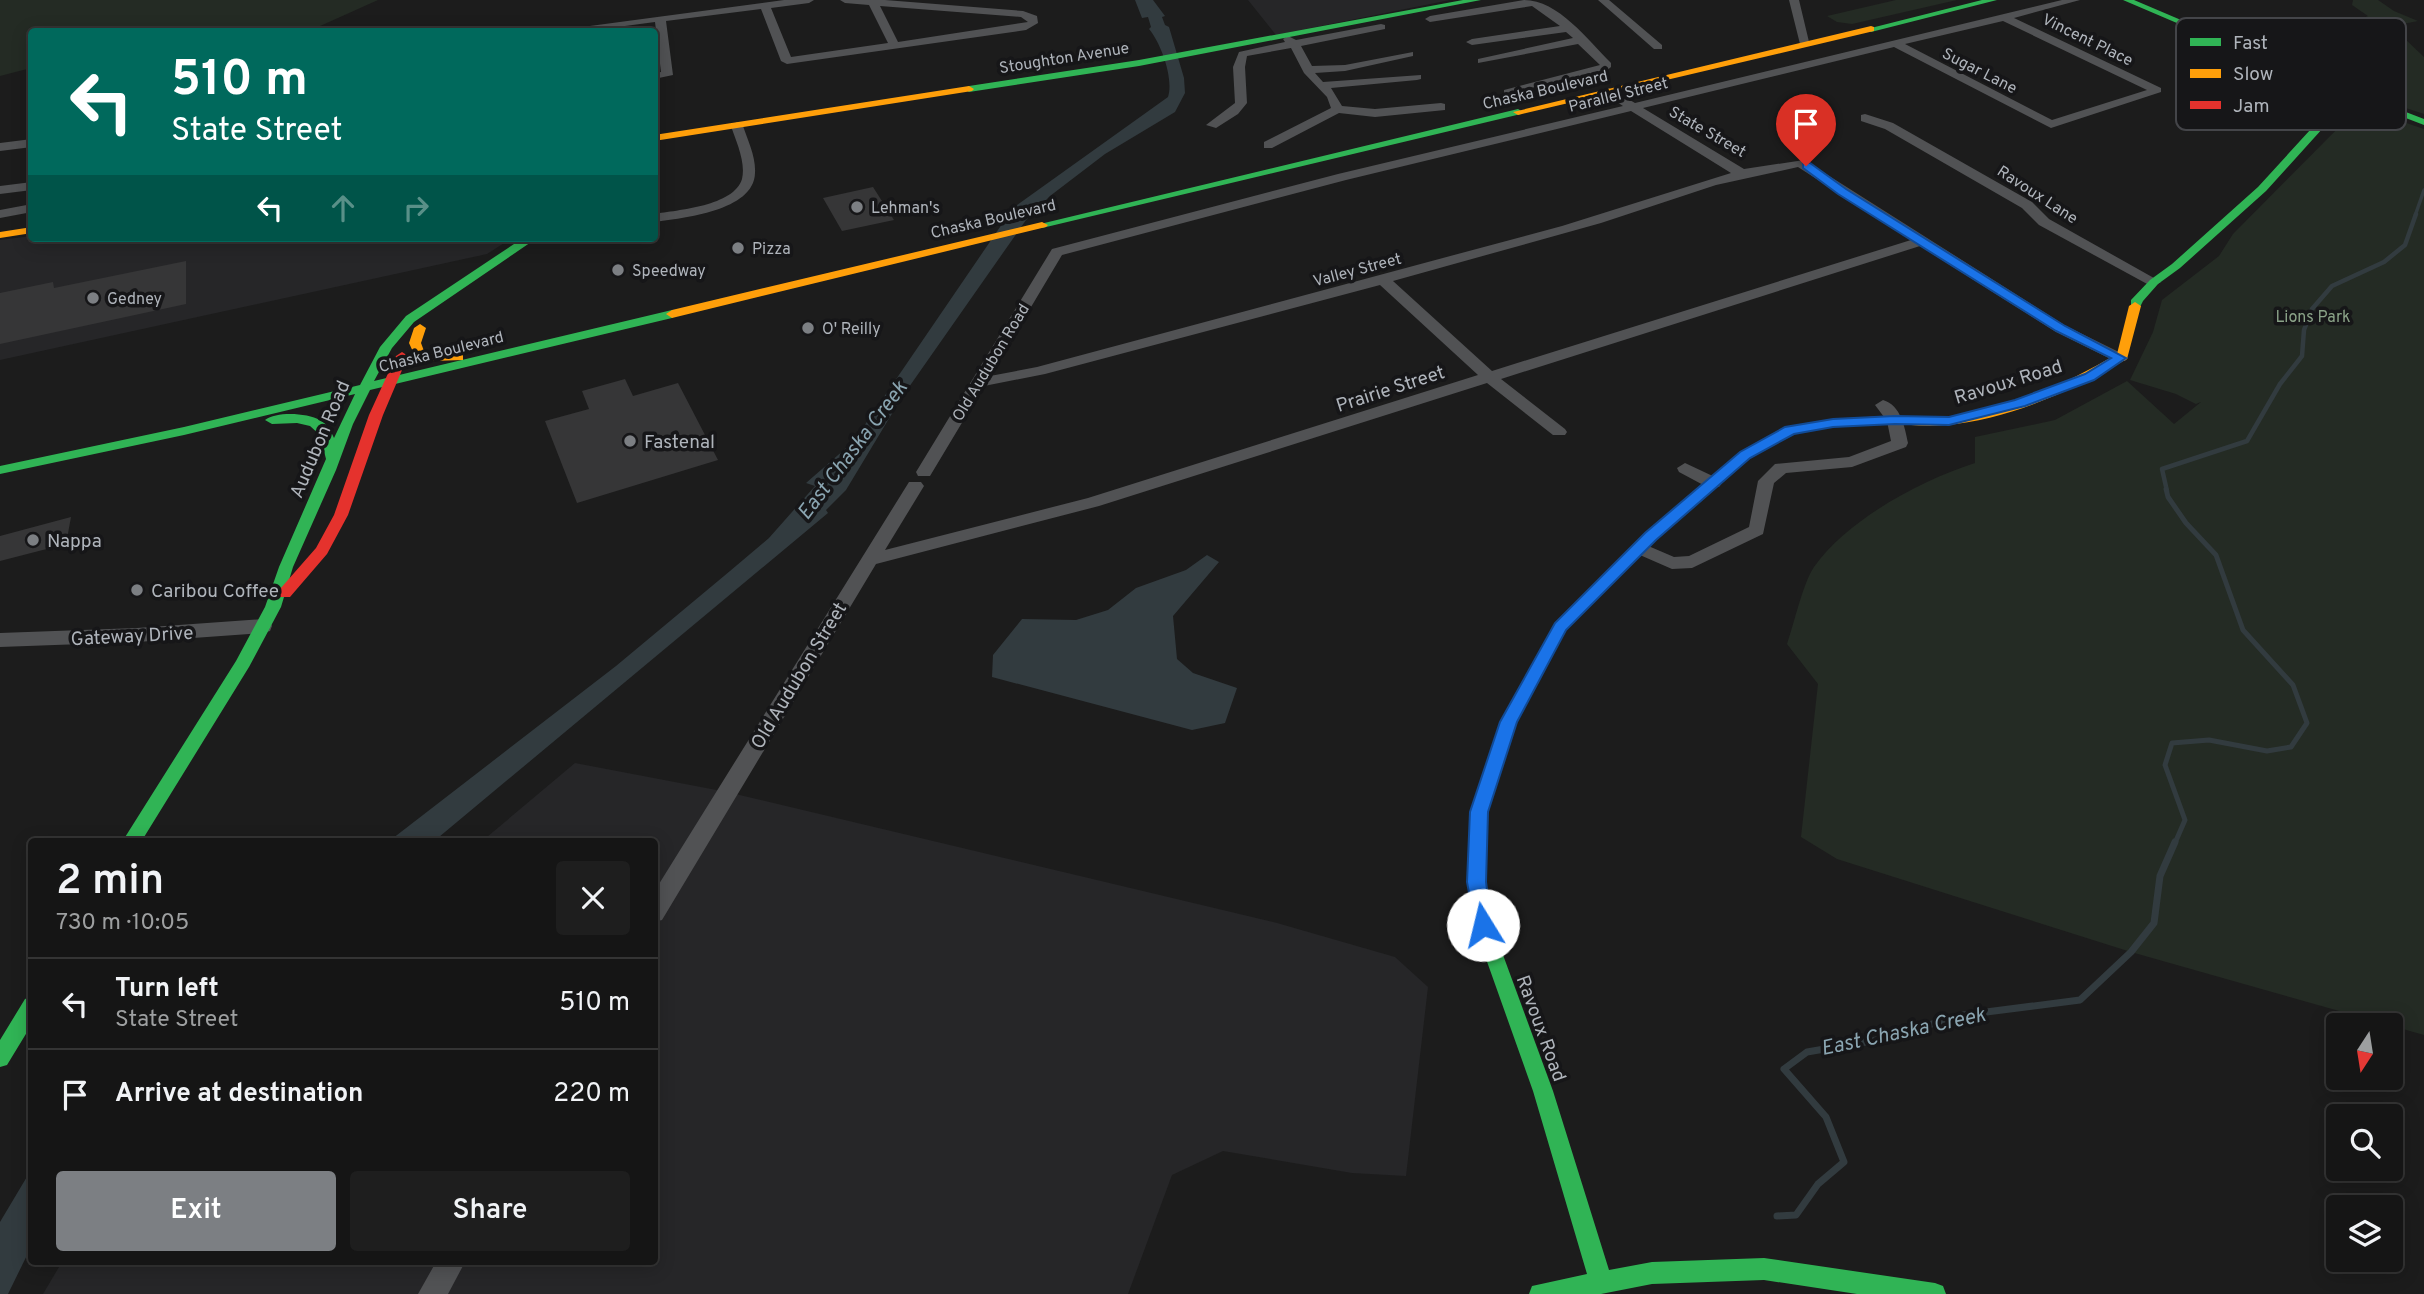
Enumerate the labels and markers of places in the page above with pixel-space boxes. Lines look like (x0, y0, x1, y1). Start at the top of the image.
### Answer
pin (1776, 94, 1836, 166)
marker: Lehman's (849, 199, 865, 215)
place label: Lehman's (871, 199, 940, 219)
marker: Pizza (730, 240, 746, 256)
place label: Pizza (752, 240, 791, 260)
marker: Speedway (610, 262, 626, 278)
place label: Speedway (632, 262, 706, 282)
marker: Gedney (85, 290, 101, 306)
place label: Gedney (107, 290, 162, 310)
marker: O' Reilly (800, 320, 816, 336)
place label: O' Reilly (822, 320, 881, 340)
place label: Fastenal (644, 431, 715, 455)
marker: Fastenal (622, 433, 638, 449)
place label: Nappa (47, 530, 102, 554)
marker: Nappa (25, 532, 41, 548)
place label: Caribou Coffee (151, 580, 279, 604)
marker: Caribou Coffee (129, 582, 145, 598)

